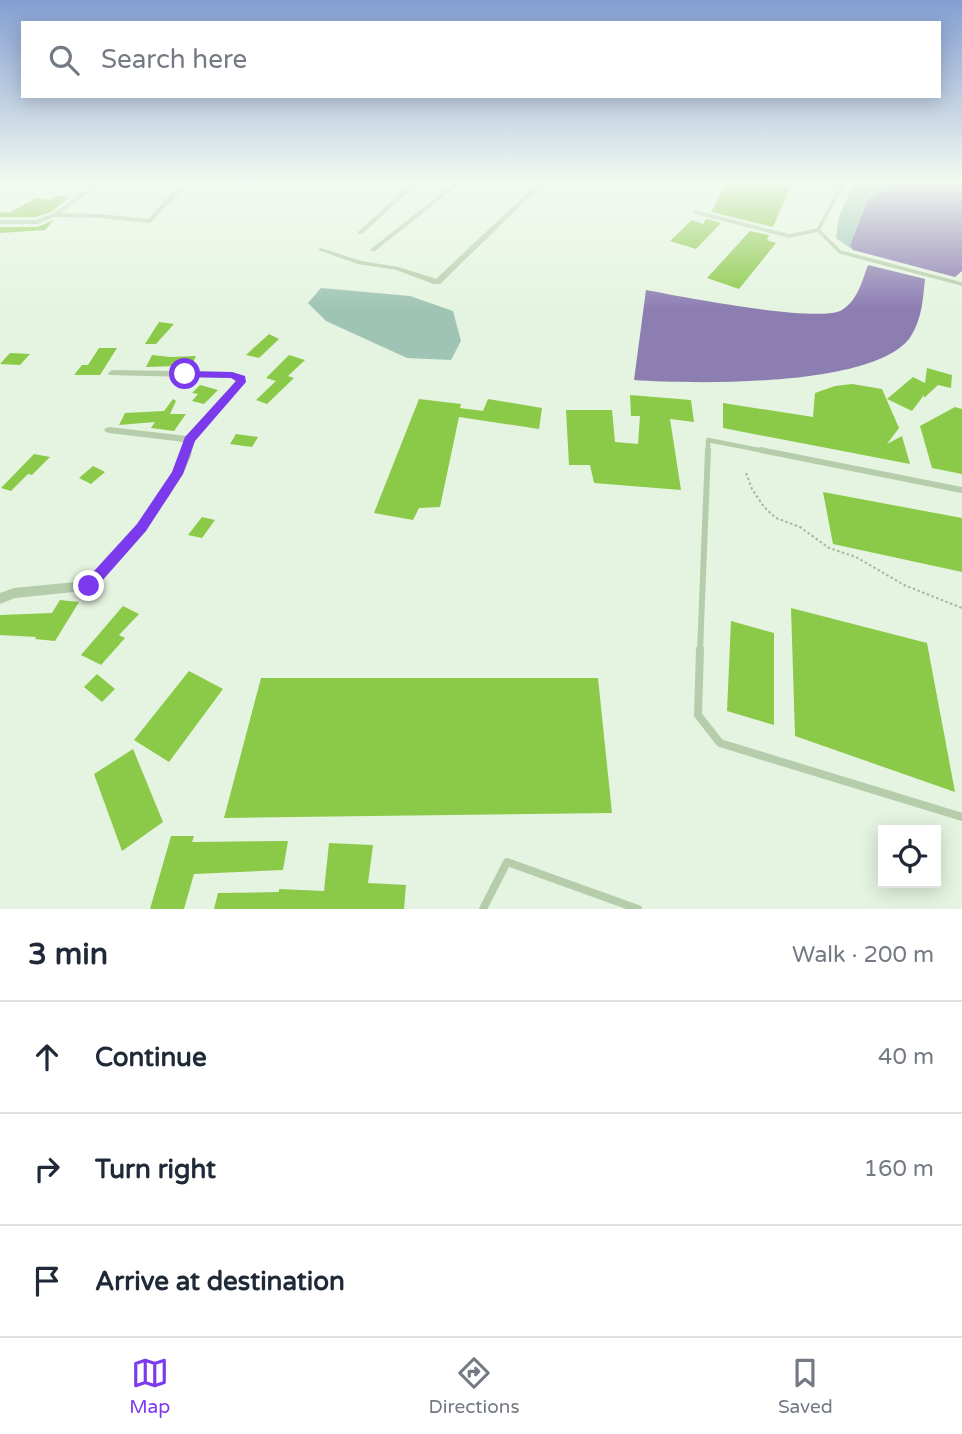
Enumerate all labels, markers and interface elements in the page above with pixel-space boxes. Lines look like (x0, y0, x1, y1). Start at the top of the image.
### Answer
search box (21, 21, 941, 98)
icon: search (45, 41, 83, 79)
text: Search here (101, 44, 247, 75)
route start (169, 358, 200, 389)
route end (73, 570, 104, 601)
map controls (878, 825, 941, 888)
button: locate (878, 825, 941, 888)
text: 3 min (28, 936, 108, 973)
text: Walk · 200 m (792, 941, 934, 969)
icon: ahead (28, 1038, 66, 1076)
text: Continue (95, 1042, 207, 1073)
text: 40 m (878, 1043, 934, 1071)
icon: right (28, 1150, 66, 1188)
text: Turn right (95, 1154, 216, 1185)
text: 160 m (864, 1155, 934, 1183)
icon: arrive (28, 1262, 66, 1300)
text: Arrive at destination (95, 1266, 345, 1297)
tab: Map (129, 1354, 170, 1418)
tab: Directions (429, 1354, 520, 1418)
tab: Saved (778, 1354, 833, 1418)

